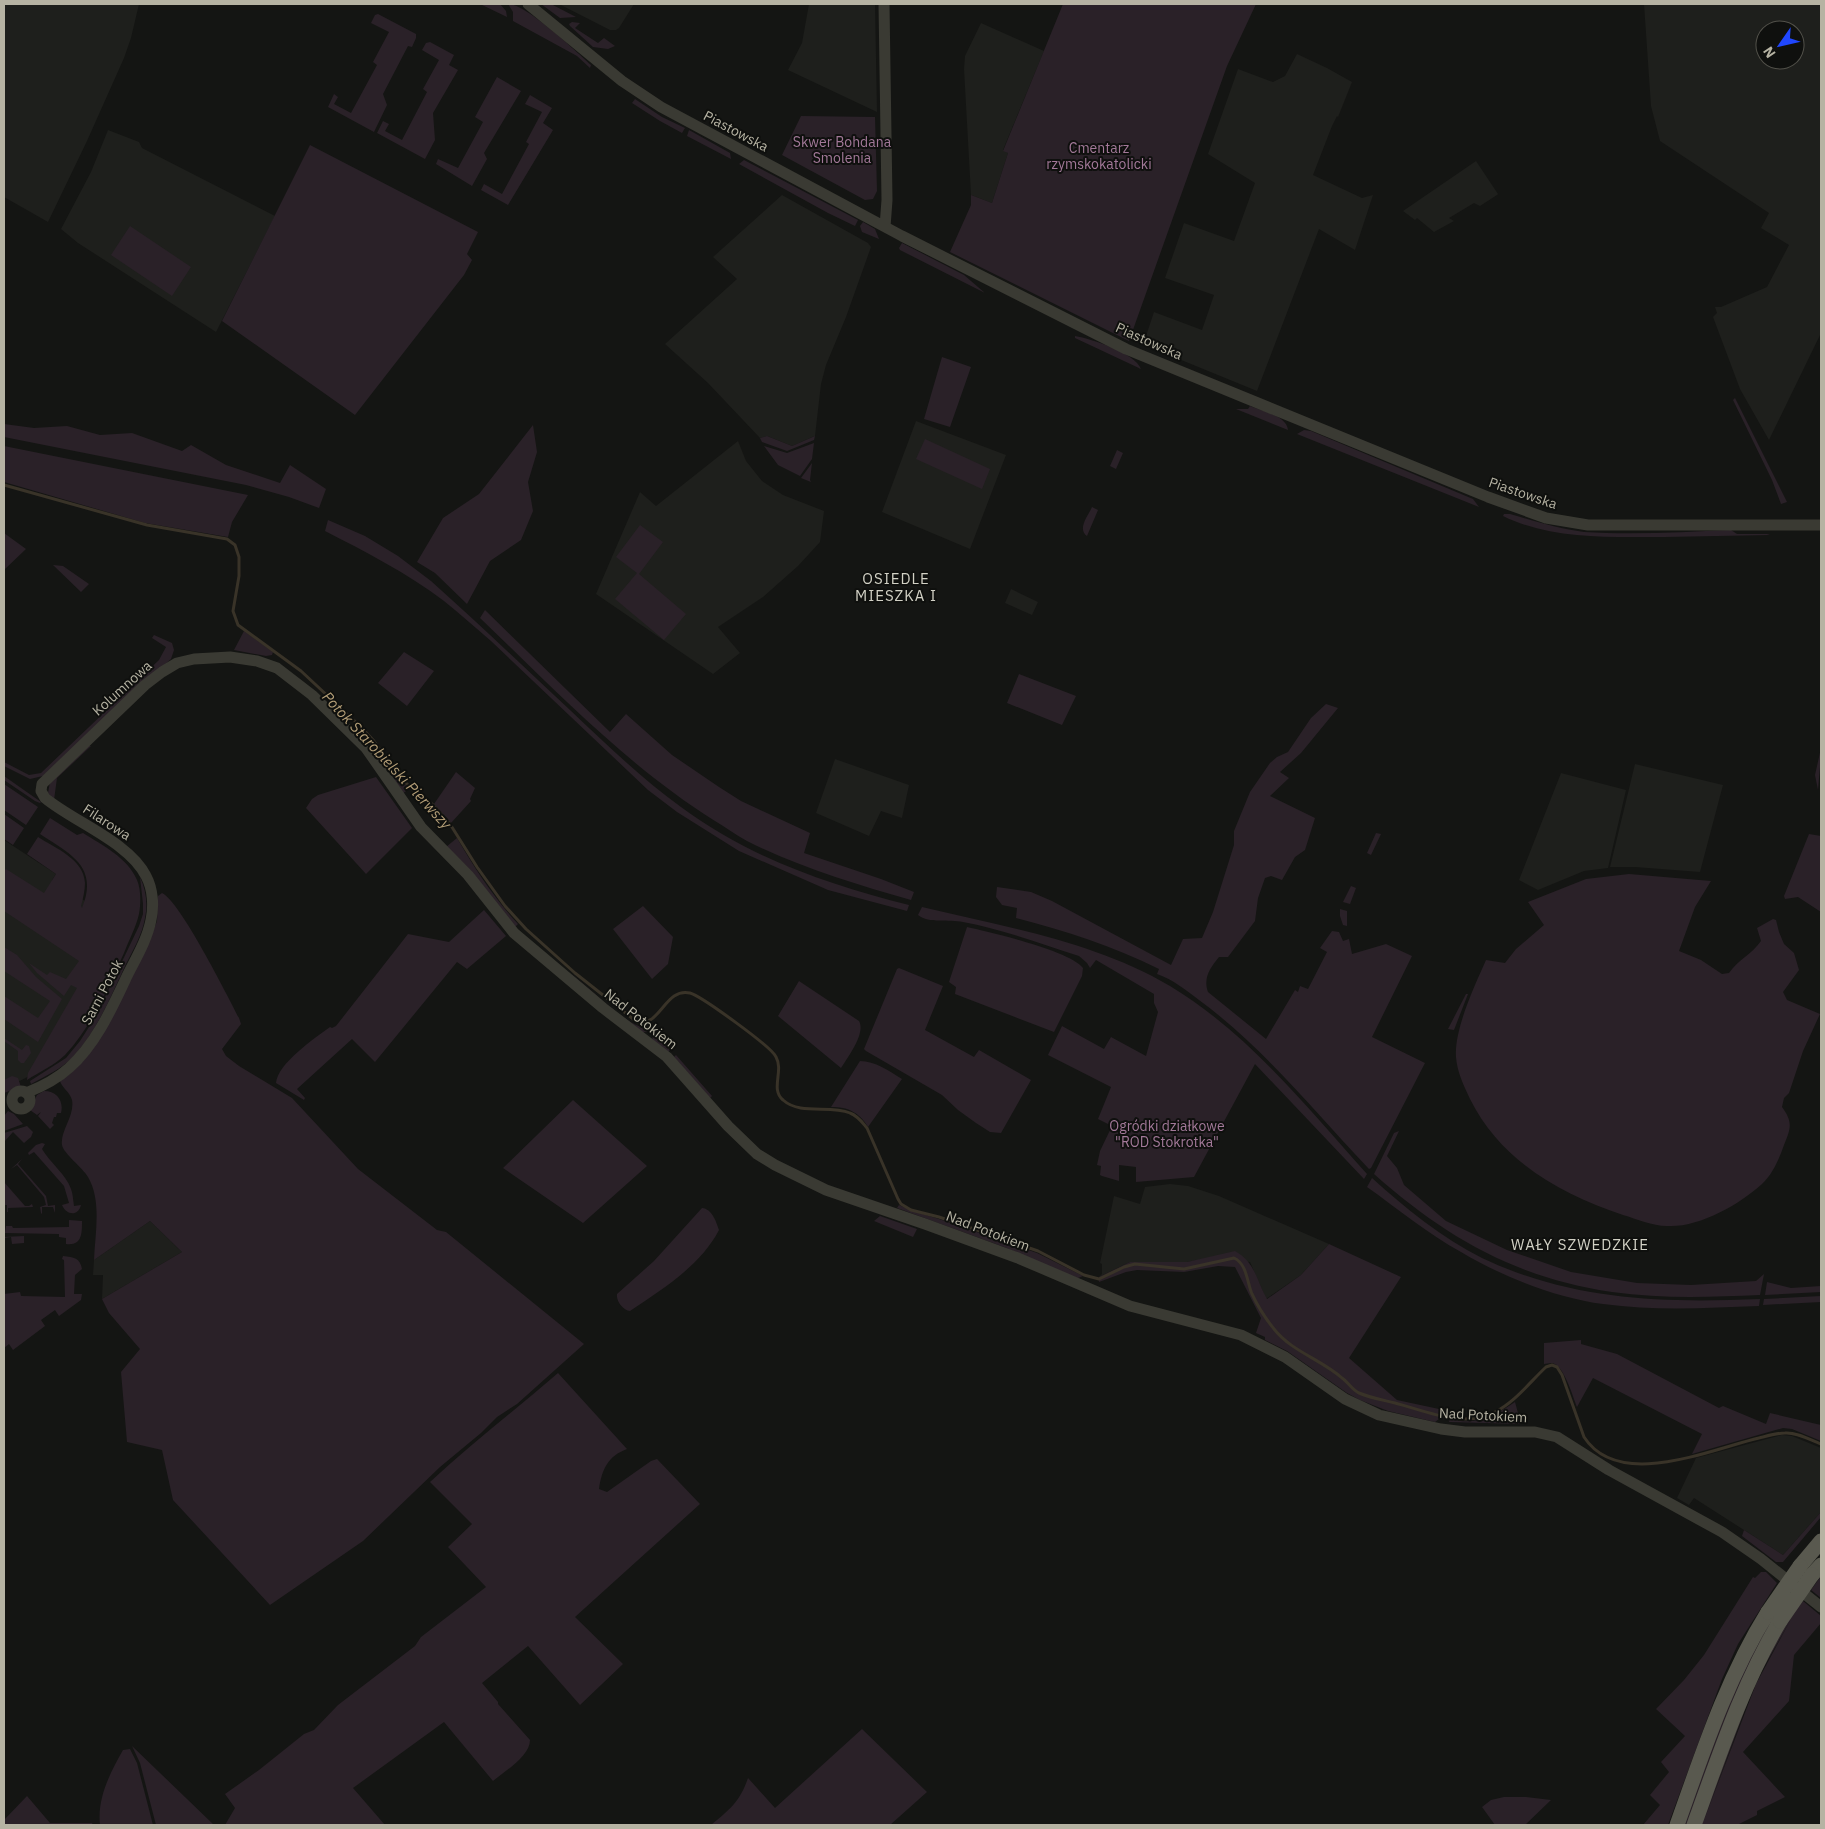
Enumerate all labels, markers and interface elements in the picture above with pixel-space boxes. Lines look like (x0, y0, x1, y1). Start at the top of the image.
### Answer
north arrow (1755, 20, 1805, 70)
text: N (1759, 43, 1780, 62)
street label: Piastowska (700, 106, 772, 156)
park label: Skwer Bohdana Smolenia (793, 133, 892, 167)
park label: Cmentarz rzymskokatolicki (1046, 139, 1152, 173)
street label: Piastowska (1113, 318, 1186, 364)
street label: Piastowska (1486, 473, 1560, 513)
district label: OSIEDLE MIESZKA I (855, 569, 937, 605)
street label: Kolumnowa (88, 656, 156, 720)
water label: Potok Starobielski Pierwszy (318, 687, 456, 833)
street label: Filarowa (80, 800, 135, 844)
street label: Sarni Potok (77, 956, 127, 1028)
street label: Nad Potokiem (601, 985, 681, 1053)
park label: Ogródki działkowe "ROD Stokrotka" (1109, 1117, 1225, 1151)
street label: Nad Potokiem (944, 1207, 1032, 1255)
district label: WAŁY SZWEDZKIE (1511, 1235, 1649, 1254)
street label: Nad Potokiem (1438, 1404, 1528, 1426)

